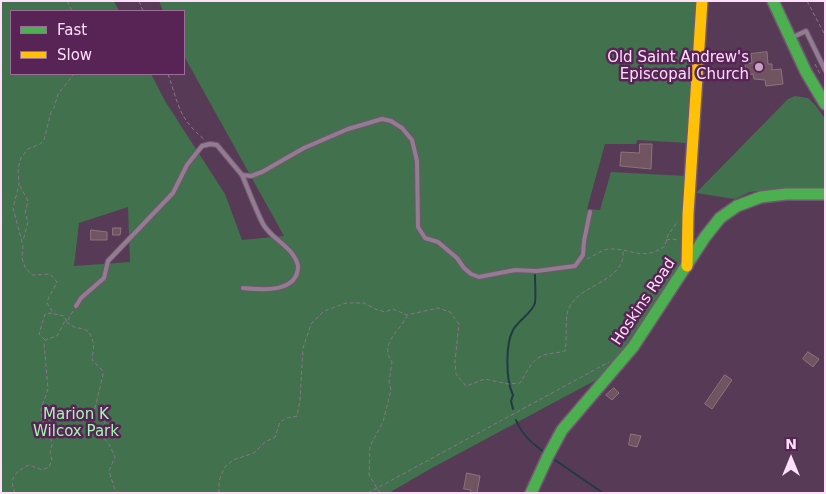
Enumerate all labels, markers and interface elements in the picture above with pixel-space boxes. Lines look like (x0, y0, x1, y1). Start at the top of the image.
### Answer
legend (10, 10, 185, 75)
text: Fast (57, 21, 87, 39)
text: Slow (57, 46, 92, 64)
place label: Old Saint Andrew's Episcopal Church (607, 49, 749, 84)
marker: Old Saint Andrew's Episcopal Church (753, 61, 765, 73)
street label: Hoskins Road (608, 255, 680, 349)
park label: Marion K Wilcox Park (33, 406, 119, 441)
north arrow (766, 434, 816, 484)
text: N (785, 436, 797, 452)

